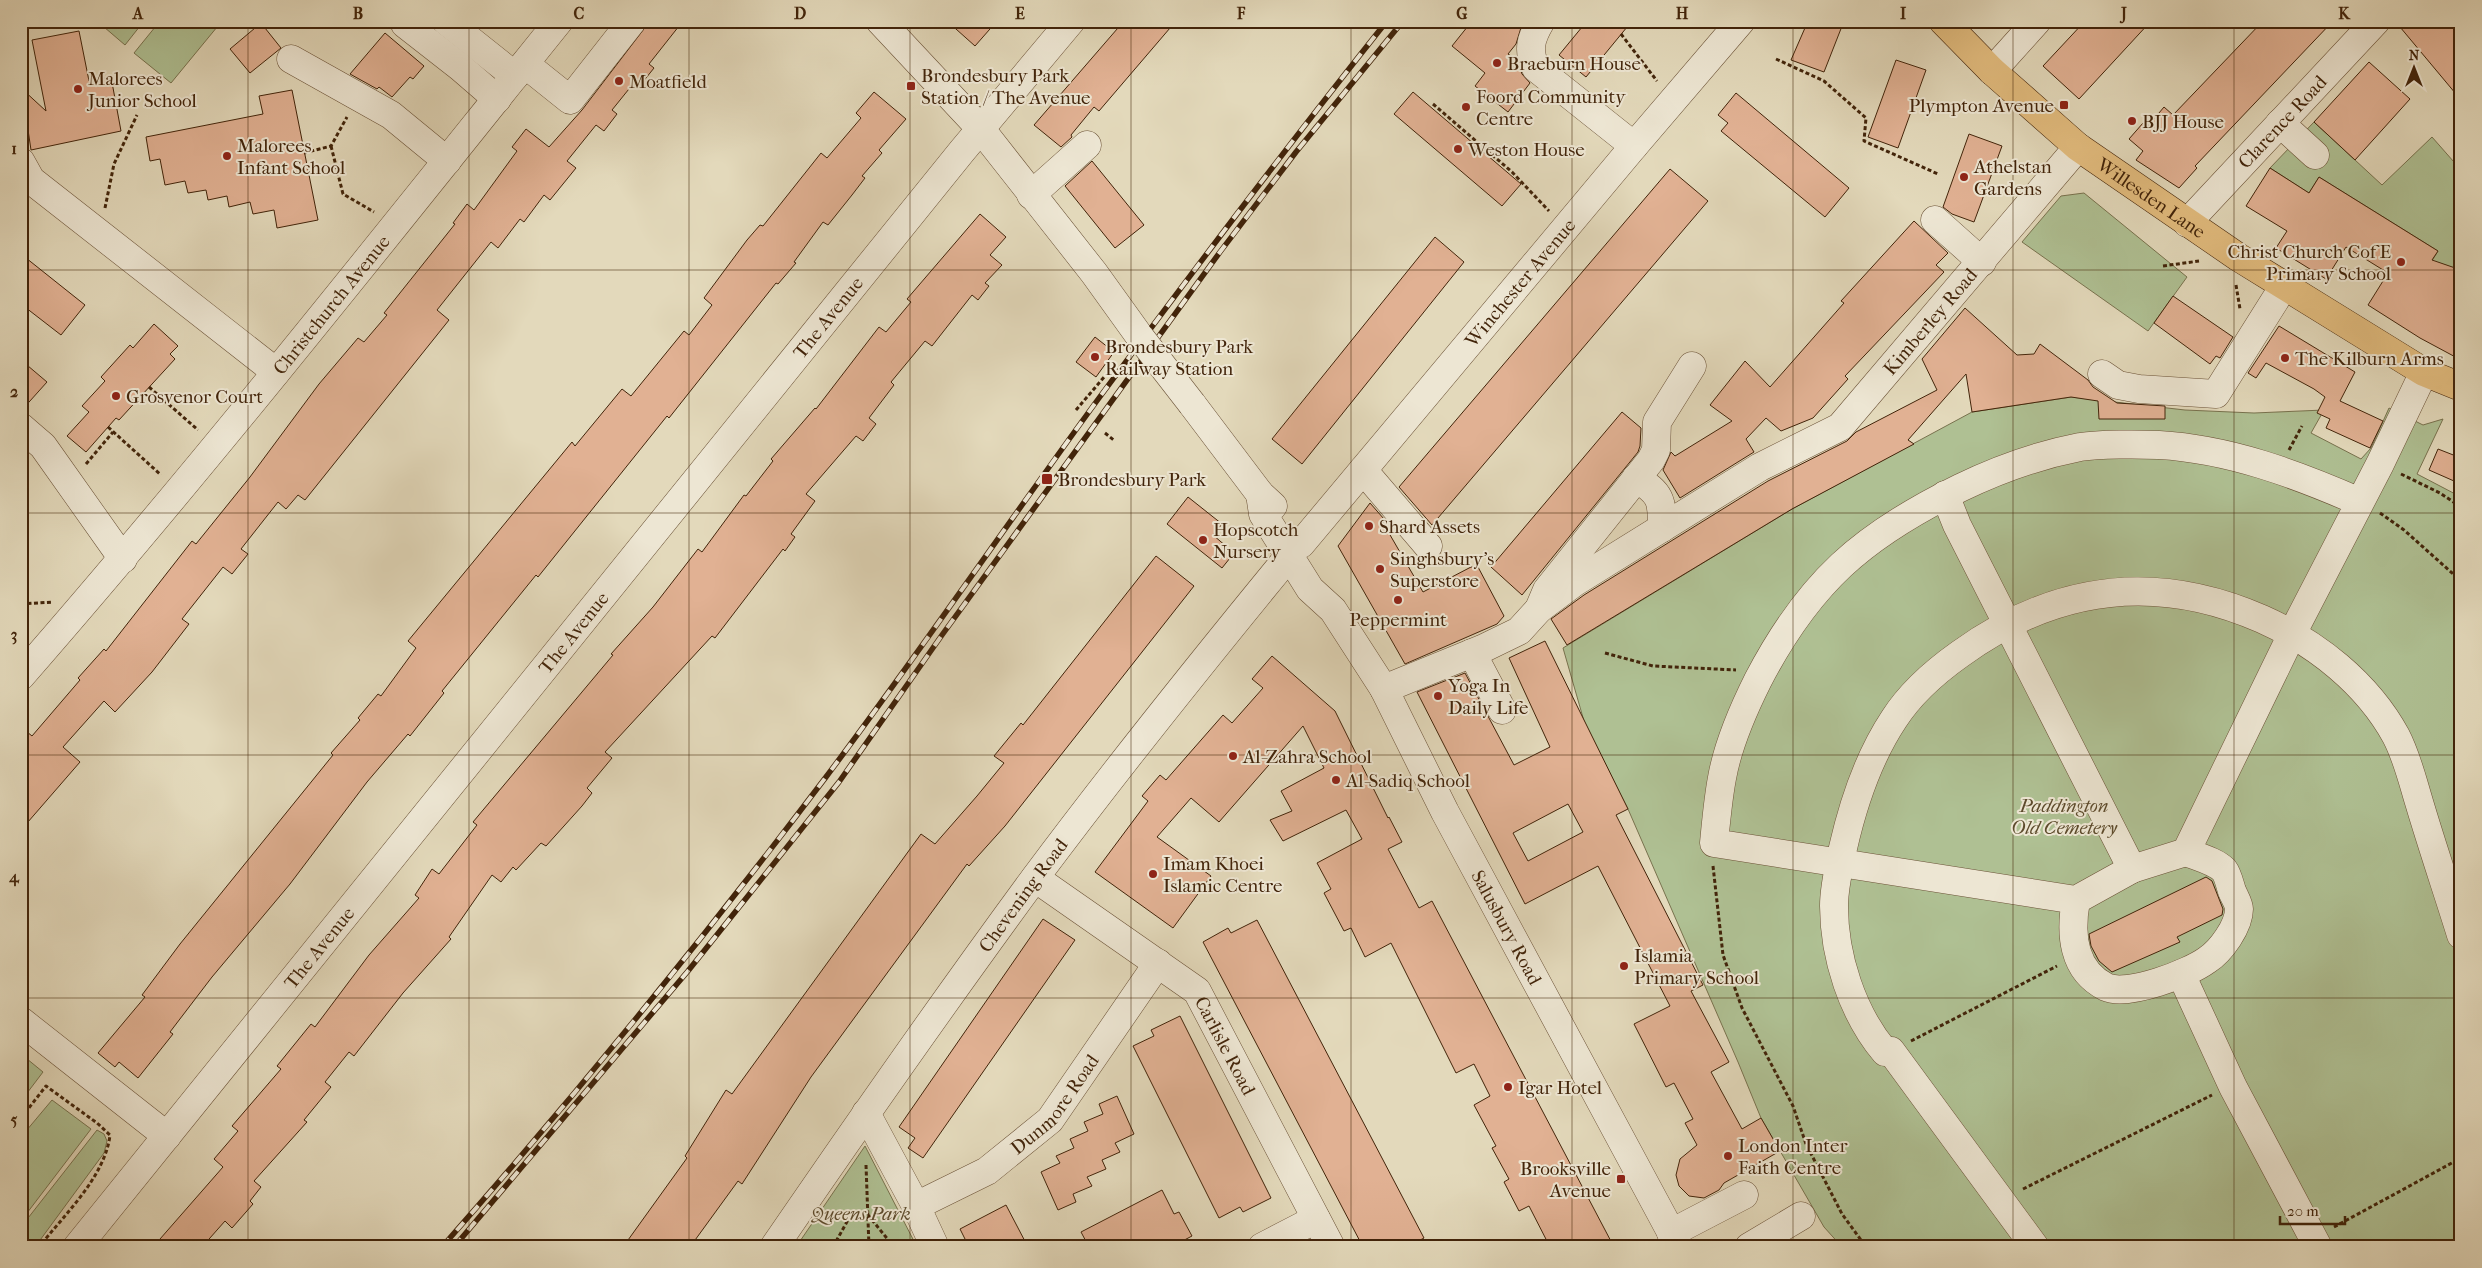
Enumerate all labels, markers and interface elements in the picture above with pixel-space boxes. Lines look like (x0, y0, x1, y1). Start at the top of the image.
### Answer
text: A (132, 4, 144, 23)
text: B (353, 4, 363, 23)
text: C (574, 4, 585, 23)
text: D (794, 4, 806, 23)
text: E (1015, 4, 1025, 23)
text: F (1236, 4, 1246, 23)
text: G (1456, 4, 1468, 23)
text: H (1676, 4, 1689, 23)
text: I (1900, 4, 1907, 23)
text: J (2119, 4, 2127, 24)
text: K (2338, 4, 2351, 23)
north arrow (2390, 42, 2440, 92)
text: N (2409, 47, 2420, 64)
place label: Braeburn House (1507, 53, 1641, 75)
marker: Braeburn House (1491, 57, 1503, 69)
place label: Brondesbury Park Station / The Avenue (921, 65, 1091, 109)
place label: Malorees Junior School (86, 68, 197, 112)
place label: Moatfield (629, 71, 707, 93)
street label: Clarence Road (2234, 71, 2332, 173)
marker: Moatfield (613, 75, 625, 87)
marker: Brondesbury Park Station / The Avenue (905, 80, 917, 92)
marker: Malorees Junior School (72, 83, 84, 95)
place label: Foord Community Centre (1476, 86, 1626, 130)
place label: Plympton Avenue (1909, 95, 2054, 117)
marker: Plympton Avenue (2058, 99, 2070, 111)
marker: Foord Community Centre (1460, 101, 1472, 113)
place label: BJJ House (2142, 111, 2224, 133)
marker: BJJ House (2126, 115, 2138, 127)
place label: Malorees Infant School (237, 135, 345, 179)
text: 1 (11, 139, 17, 158)
place label: Weston House (1467, 139, 1585, 161)
marker: Weston House (1452, 143, 1464, 155)
marker: Malorees Infant School (221, 150, 233, 162)
street label: Willesden Lane (2092, 153, 2209, 243)
place label: Athelstan Gardens (1973, 156, 2052, 200)
marker: Athelstan Gardens (1958, 171, 1970, 183)
street label: Winchester Avenue (1460, 215, 1580, 352)
street label: Christchurch Avenue (269, 231, 395, 379)
place label: Christ Church CofE Primary School (2227, 241, 2391, 285)
marker: Christ Church CofE Primary School (2395, 256, 2407, 268)
street label: Kimberley Road (1879, 264, 1983, 380)
street label: The Avenue (789, 273, 868, 363)
place label: Brondesbury Park Railway Station (1105, 336, 1253, 380)
place label: The Kilburn Arms (2295, 348, 2444, 370)
marker: Brondesbury Park Railway Station (1089, 351, 1101, 363)
marker: The Kilburn Arms (2279, 352, 2291, 364)
text: 2 (10, 382, 18, 401)
place label: Grosvenor Court (126, 386, 263, 408)
marker: Grosvenor Court (110, 390, 122, 402)
place label: Brondesbury Park (1058, 469, 1206, 491)
marker: Brondesbury Park (1040, 472, 1054, 486)
place label: Shard Assets (1379, 516, 1480, 538)
place label: Hopscotch Nursery (1213, 519, 1299, 563)
marker: Shard Assets (1363, 520, 1375, 532)
marker: Hopscotch Nursery (1197, 534, 1209, 546)
place label: Singhsbury's Superstore (1390, 548, 1494, 592)
marker: Singhsbury's Superstore (1374, 563, 1386, 575)
street label: The Avenue (535, 588, 614, 678)
marker: Peppermint (1392, 594, 1404, 606)
place label: Peppermint (1349, 609, 1447, 631)
text: 3 (11, 625, 17, 645)
place label: Yoga In Daily Life (1447, 675, 1528, 719)
marker: Yoga In Daily Life (1432, 690, 1444, 702)
place label: Al-Zahra School (1242, 746, 1372, 768)
marker: Al-Zahra School (1227, 750, 1239, 762)
place label: Al-Sadiq School (1345, 770, 1470, 792)
marker: Al-Sadiq School (1330, 774, 1342, 786)
park label: Paddington Old Cemetery (2011, 795, 2118, 839)
street label: Chevening Road (974, 834, 1073, 957)
place label: Imam Khoei Islamic Centre (1163, 853, 1282, 897)
text: 4 (8, 867, 20, 887)
street label: Salusbury Road (1466, 867, 1546, 989)
marker: Imam Khoei Islamic Centre (1147, 868, 1159, 880)
street label: The Avenue (280, 903, 359, 993)
place label: Islamia Primary School (1634, 945, 1759, 989)
marker: Islamia Primary School (1618, 960, 1630, 972)
street label: Carlisle Road (1190, 993, 1260, 1100)
street label: Dunmore Road (1006, 1050, 1104, 1159)
place label: Igar Hotel (1518, 1077, 1602, 1099)
marker: Igar Hotel (1502, 1081, 1514, 1093)
text: 5 (11, 1110, 18, 1129)
place label: London Inter Faith Centre (1738, 1135, 1848, 1179)
marker: London Inter Faith Centre (1722, 1150, 1734, 1162)
place label: Brooksville Avenue (1520, 1158, 1611, 1202)
marker: Brooksville Avenue (1615, 1173, 1627, 1185)
scale bar (2280, 1193, 2344, 1225)
text: 20 m (2287, 1202, 2319, 1220)
park label: Queens Park (810, 1203, 911, 1225)

